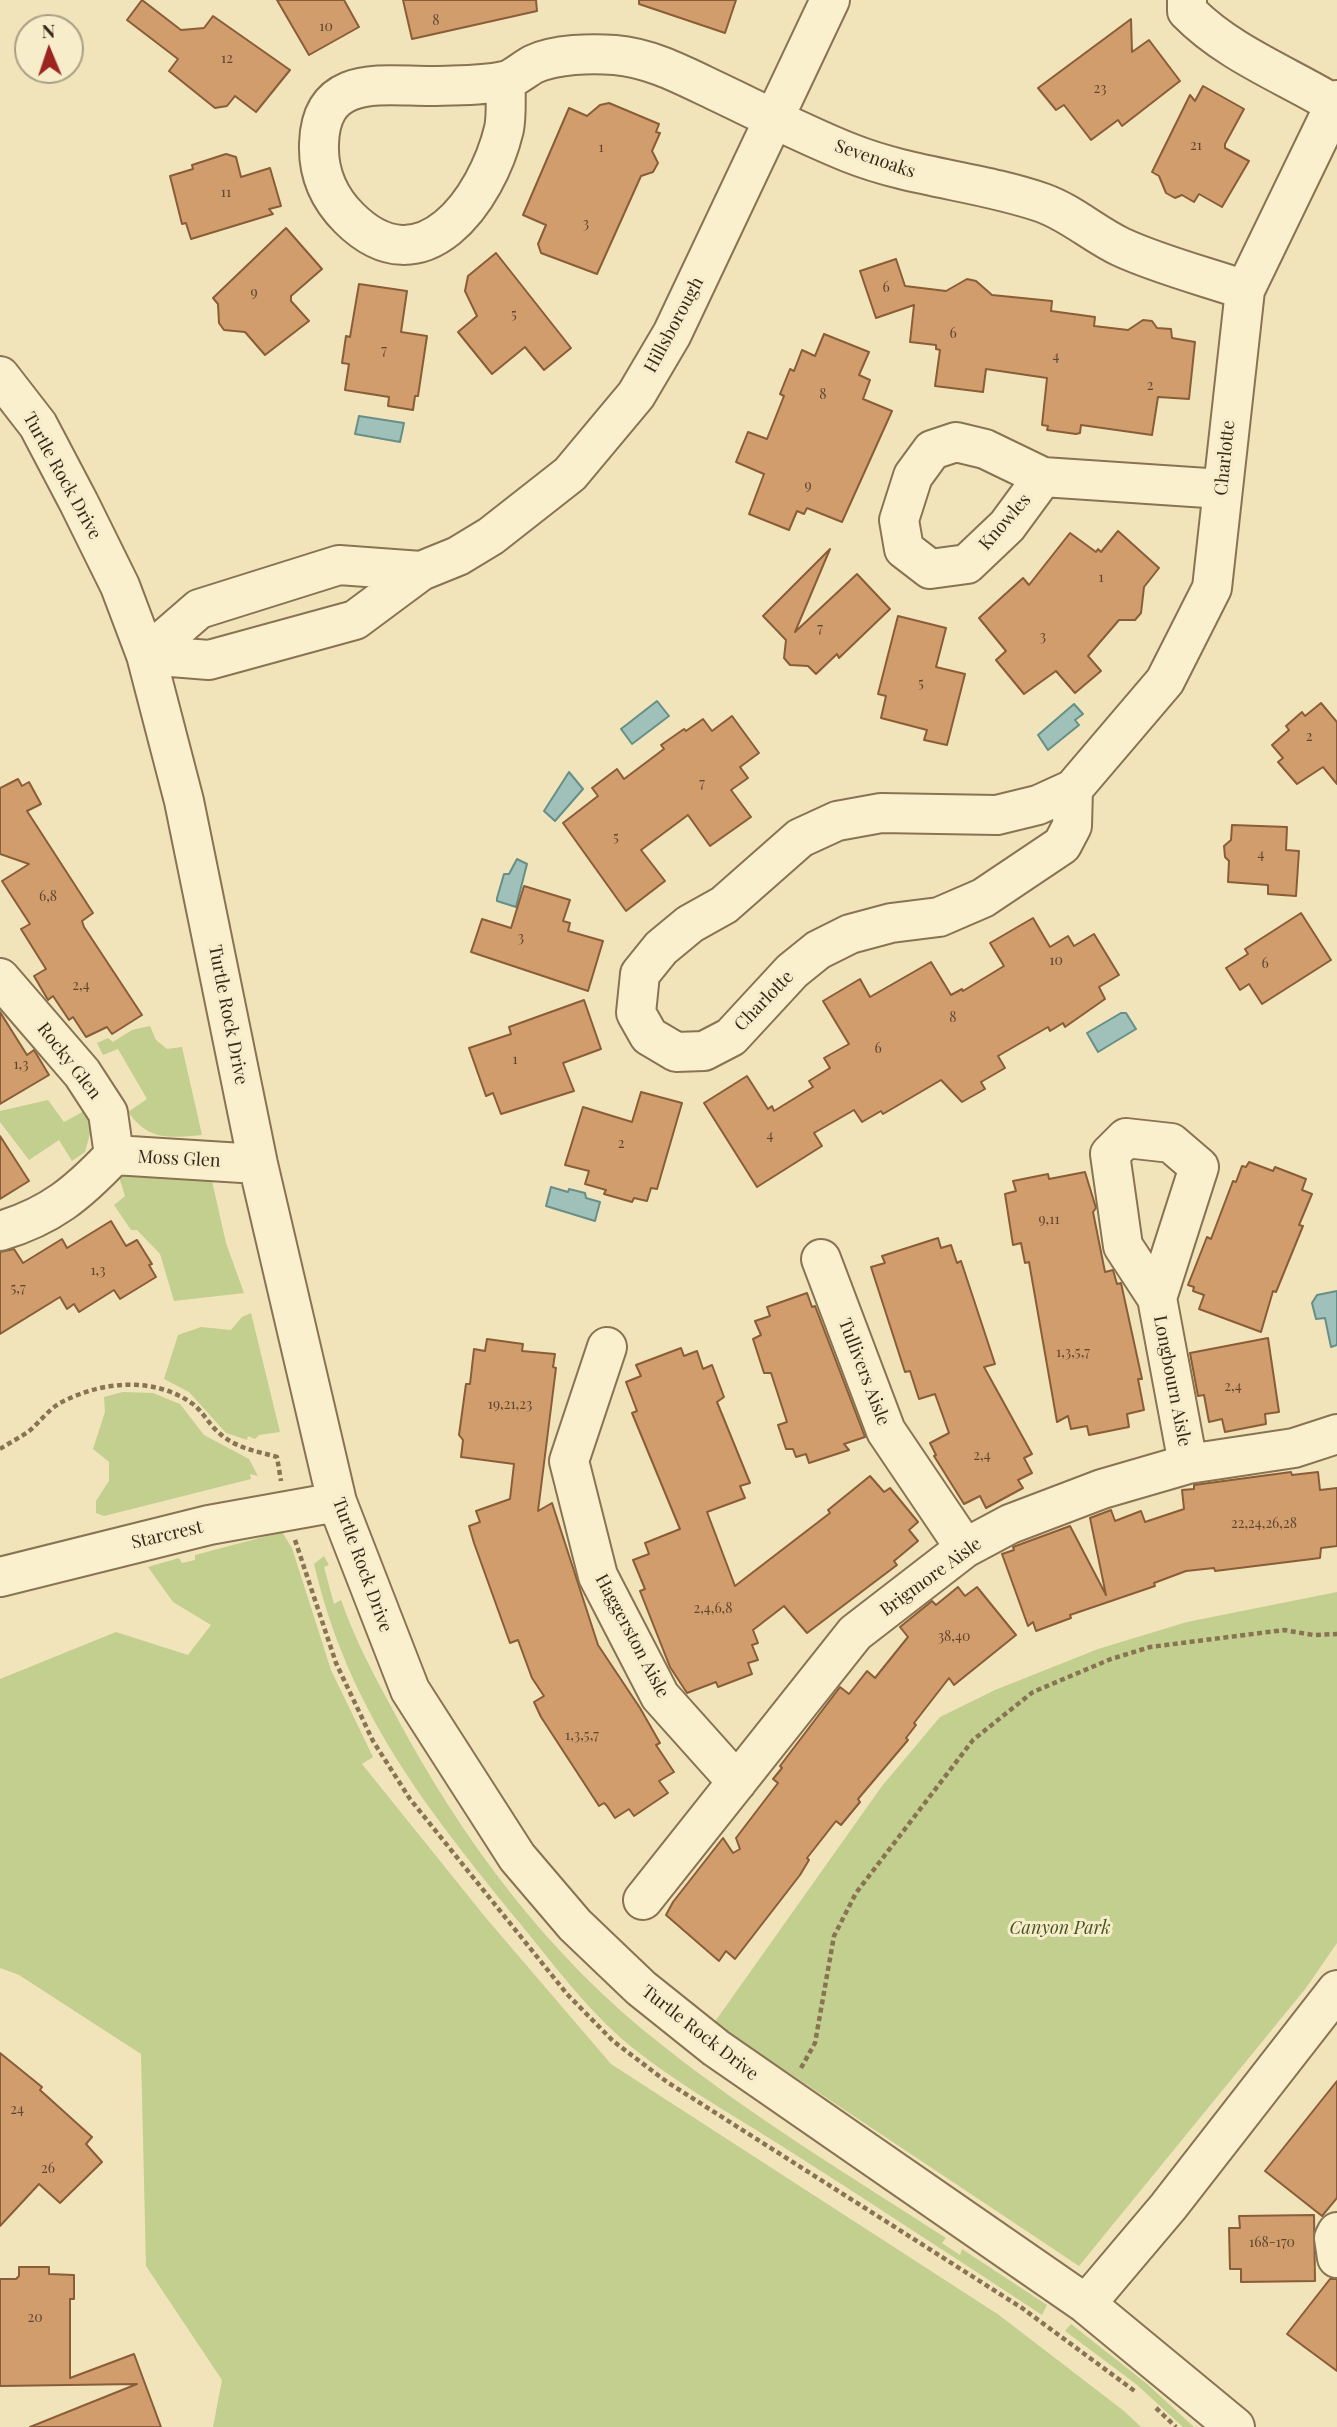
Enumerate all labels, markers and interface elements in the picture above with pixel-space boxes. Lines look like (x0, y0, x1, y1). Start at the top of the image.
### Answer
house number: 8 (432, 13, 440, 29)
north arrow (14, 14, 84, 84)
text: N (41, 17, 56, 43)
house number: 10 (319, 19, 333, 35)
house number: 12 (221, 51, 233, 67)
house number: 23 (1093, 81, 1107, 97)
street label: Sevenoaks (832, 135, 918, 183)
house number: 21 (1190, 138, 1202, 154)
house number: 1 (598, 140, 604, 156)
house number: 11 (221, 185, 231, 201)
house number: 3 (583, 216, 589, 232)
street label: Hillsborough (640, 273, 708, 377)
house number: 6 (882, 280, 890, 296)
house number: 9 (250, 285, 258, 301)
house number: 5 (511, 307, 517, 323)
house number: 6 (949, 326, 957, 342)
house number: 7 (381, 343, 387, 359)
house number: 4 (1053, 349, 1059, 365)
house number: 2 (1147, 378, 1153, 394)
house number: 8 (819, 387, 827, 403)
street label: Turtle Rock Drive (18, 409, 106, 543)
street label: Charlotte (1210, 419, 1240, 497)
house number: 9 (804, 478, 812, 494)
street label: Knowles (975, 489, 1035, 555)
house number: 1 (1098, 570, 1104, 586)
house number: 7 (817, 621, 823, 637)
house number: 3 (1040, 629, 1046, 645)
house number: 5 (918, 676, 924, 692)
house number: 2 (1306, 729, 1312, 745)
house number: 7 (699, 776, 705, 792)
house number: 5 (613, 830, 619, 846)
house number: 4 (1258, 847, 1264, 863)
house number: 6,8 (39, 889, 57, 905)
house number: 3 (518, 930, 524, 946)
street label: Turtle Rock Drive (204, 943, 252, 1087)
house number: 10 (1049, 953, 1063, 969)
house number: 6 (1261, 956, 1269, 972)
street label: Charlotte (730, 966, 798, 1036)
house number: 2,4 (72, 978, 90, 994)
house number: 8 (949, 1010, 957, 1026)
street label: Rocky Glen (32, 1018, 106, 1104)
house number: 6 (874, 1041, 882, 1057)
house number: 1 (512, 1052, 518, 1068)
house number: 1,3 (13, 1057, 29, 1073)
house number: 4 (767, 1128, 773, 1144)
house number: 2 (618, 1136, 624, 1152)
street label: Moss Glen (137, 1146, 221, 1172)
house number: 9,11 (1038, 1212, 1060, 1228)
house number: 1,3 (90, 1263, 106, 1279)
house number: 5,7 (10, 1281, 26, 1297)
street label: Longbourn Aisle (1149, 1314, 1195, 1448)
street label: Tullivers Aisle (834, 1315, 894, 1429)
house number: 1,3,5,7 (1056, 1345, 1090, 1361)
house number: 2,4 (1224, 1379, 1242, 1395)
house number: 19,21,23 (488, 1397, 532, 1413)
house number: 2,4 (973, 1448, 991, 1464)
street label: Turtle Rock Drive (328, 1495, 396, 1635)
street label: Starcrest (129, 1516, 205, 1554)
house number: 22,24,26,28 (1231, 1516, 1297, 1532)
street label: Brigmore Aisle (876, 1533, 986, 1621)
street label: Haggerston Aisle (590, 1571, 674, 1701)
house number: 2,4,6,8 (693, 1601, 733, 1617)
house number: 38,40 (938, 1629, 970, 1645)
house number: 1,3,5,7 (565, 1728, 599, 1744)
park label: Canyon Park (1009, 1917, 1111, 1939)
street label: Turtle Rock Drive (637, 1981, 763, 2085)
house number: 24 (10, 2102, 24, 2118)
house number: 26 (41, 2161, 55, 2177)
house number: 168-170 (1249, 2235, 1295, 2251)
house number: 20 (27, 2310, 43, 2326)

